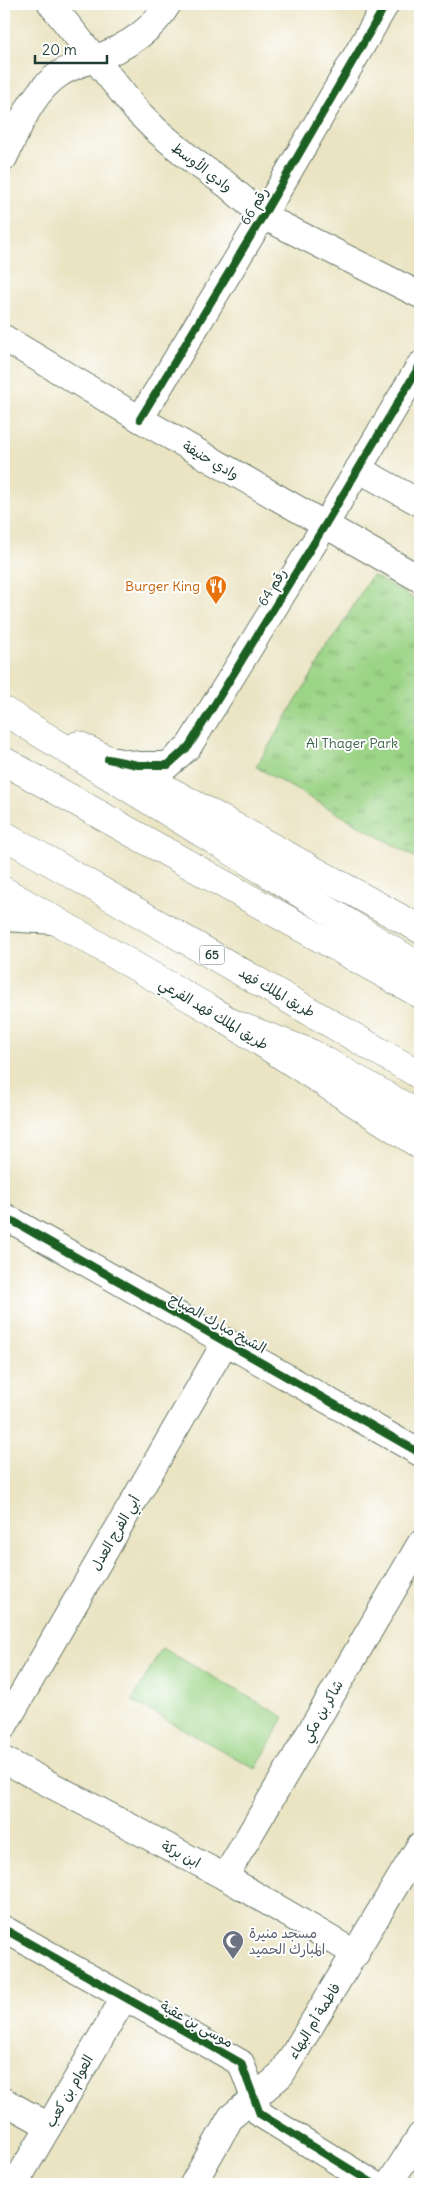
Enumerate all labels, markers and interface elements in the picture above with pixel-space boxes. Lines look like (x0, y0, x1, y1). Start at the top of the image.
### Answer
scale bar (35, 32, 108, 64)
text: 20 m (42, 40, 77, 59)
street label: وادي الأوسط (167, 138, 236, 197)
street label: رقم 66 (236, 184, 274, 229)
street label: وادي حنيفة (179, 437, 242, 485)
street label: رقم 64 (253, 565, 292, 610)
restaurant icon: Burger King (204, 574, 228, 605)
place label: Burger King (125, 577, 200, 595)
park label: Al Thager Park (306, 734, 398, 752)
road number: 65 (200, 946, 224, 964)
street label: طريق الملك فهد (236, 963, 318, 1021)
street label: طريق الملك فهد الفرعي (154, 974, 272, 1057)
street label: الشيخ مبارك الصباح (166, 1289, 270, 1358)
street label: أبي الفرج العدل (86, 1492, 147, 1576)
street label: شاكر بن مكي (297, 1677, 350, 1747)
street label: ابن بركة (158, 1836, 204, 1872)
place label: مسجد منيرة المبارك الحميد (249, 1924, 325, 1958)
mosque icon: مسجد منيرة المبارك الحميد (221, 1929, 245, 1960)
street label: فاطمة أم البهاء (284, 1980, 346, 2063)
street label: موسى بن عقبة (157, 1997, 237, 2051)
street label: العوام بن كعب (41, 2052, 99, 2131)

